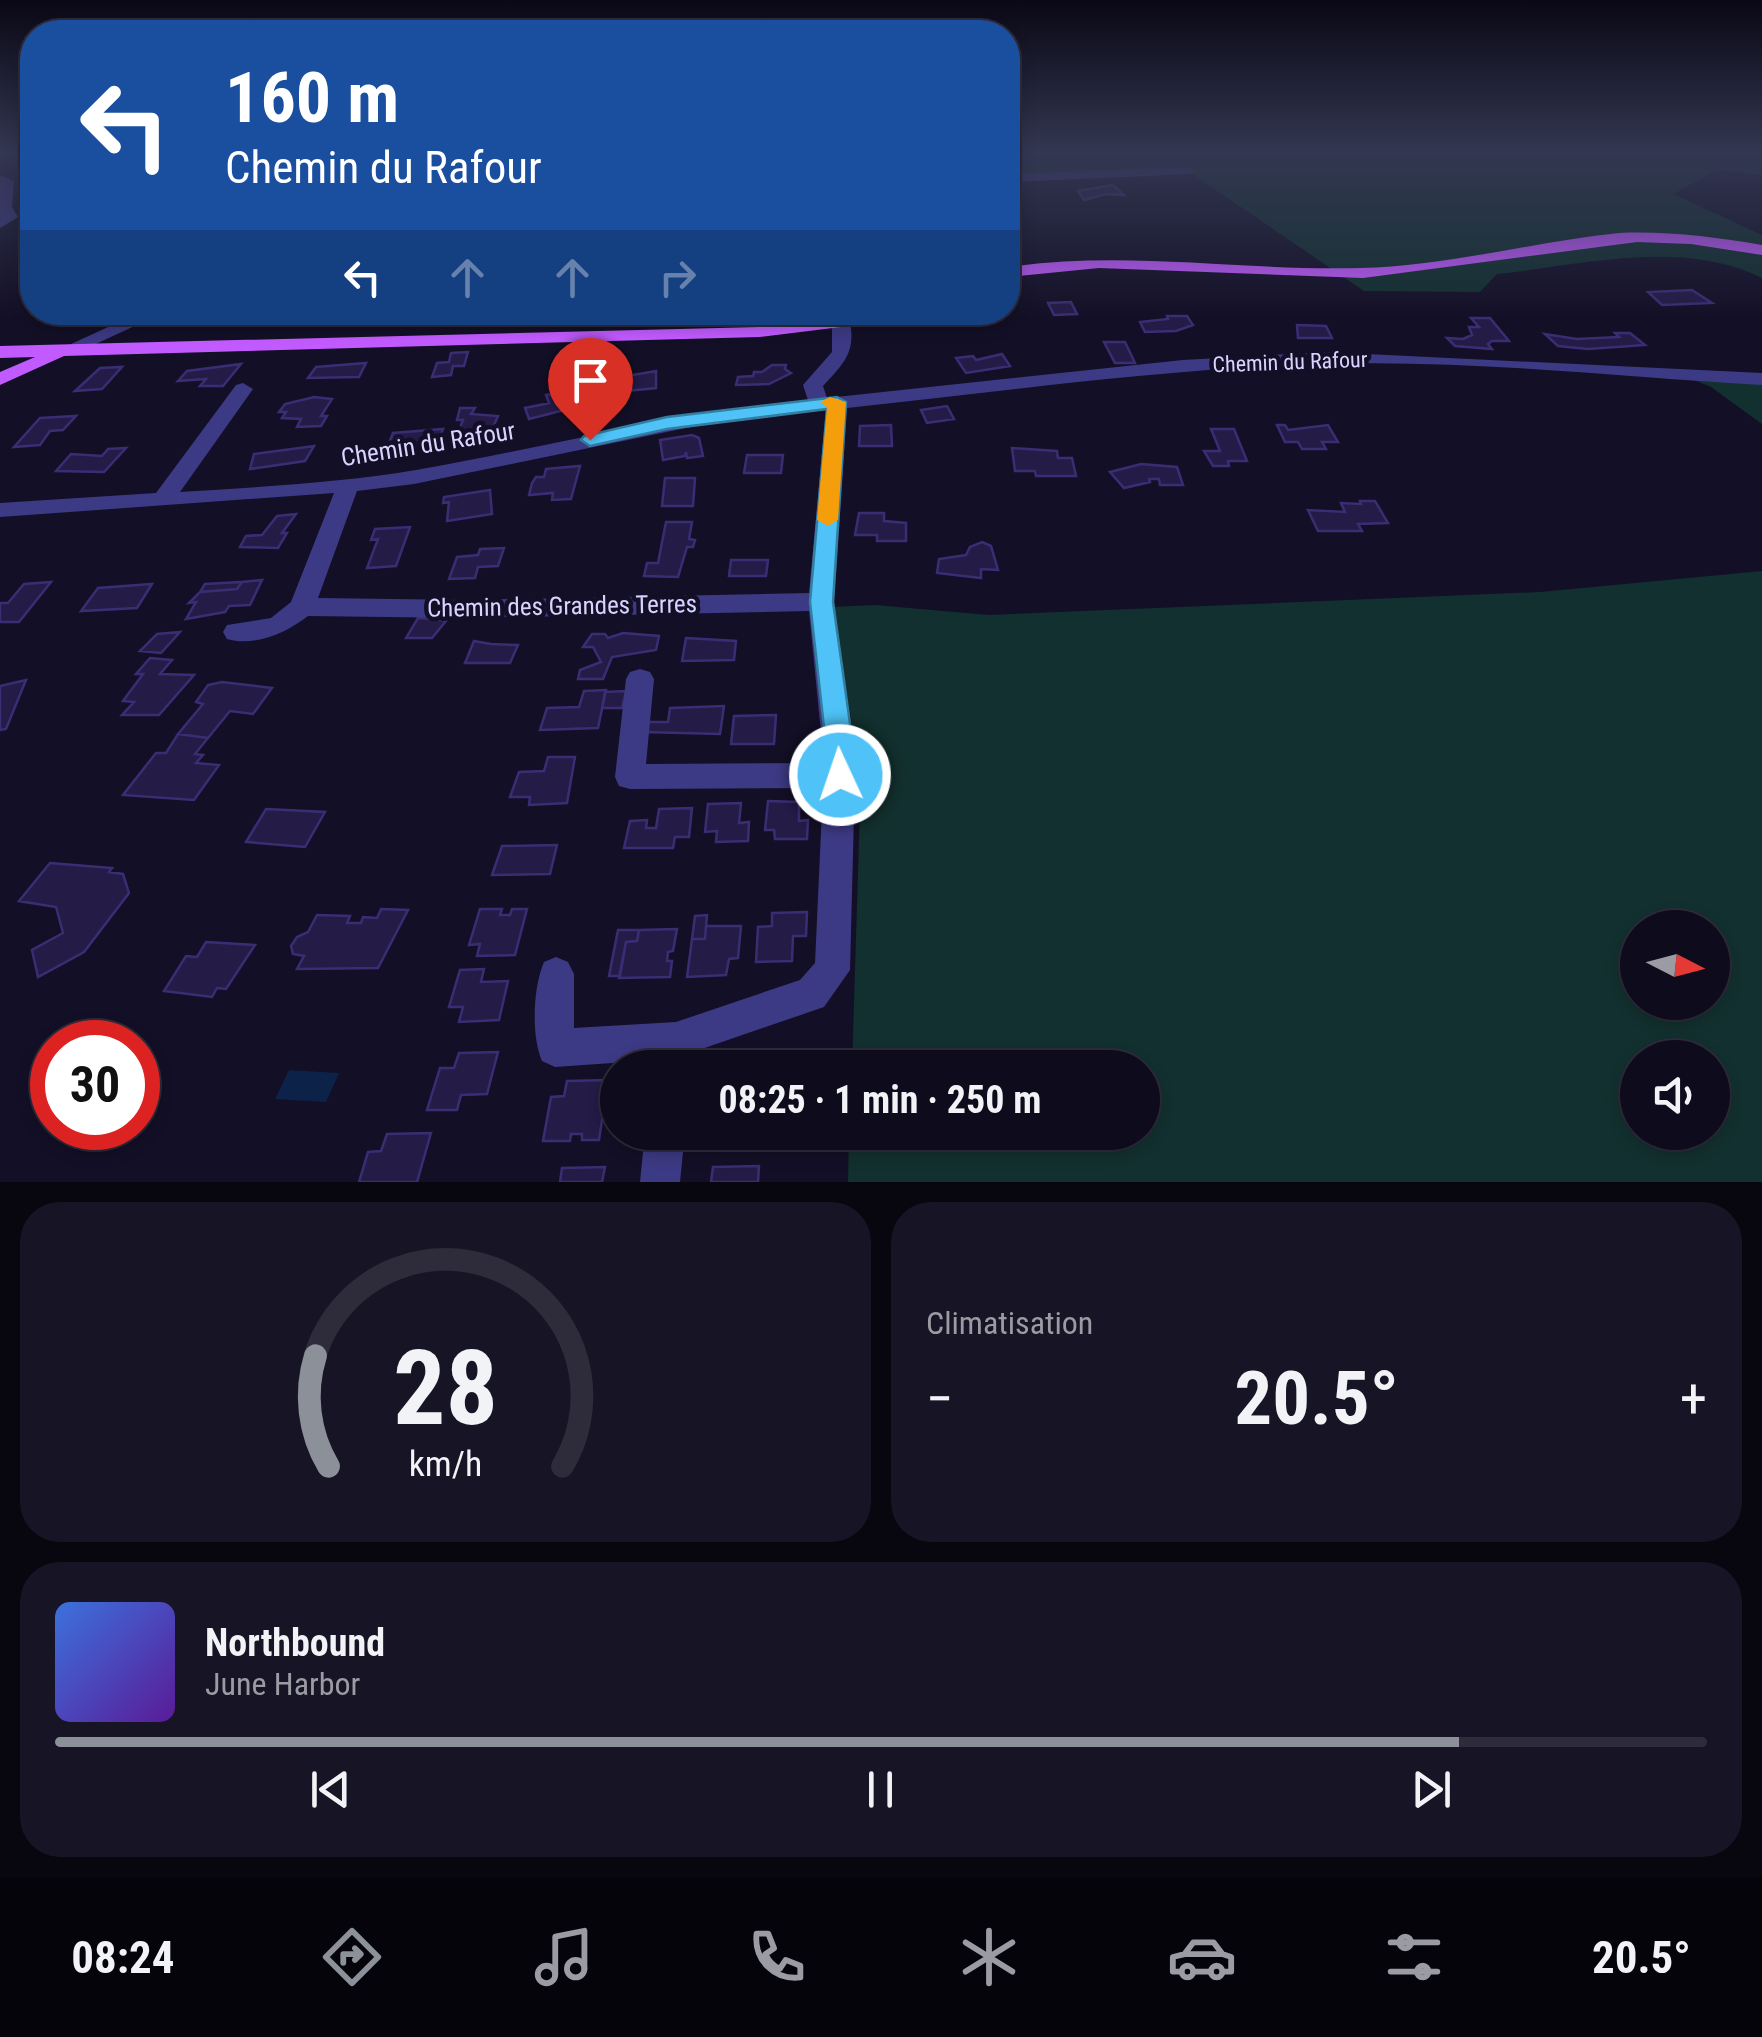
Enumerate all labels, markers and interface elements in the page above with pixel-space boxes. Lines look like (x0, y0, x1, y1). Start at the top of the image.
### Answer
text: 160 m (225, 57, 399, 139)
icon: left (60, 60, 190, 190)
text: Chemin du Rafour (225, 141, 542, 194)
icon: left (335, 250, 390, 305)
icon: ahead (440, 250, 495, 305)
icon: ahead (545, 250, 600, 305)
icon: right (650, 250, 705, 305)
pin (548, 338, 633, 441)
street label: Chemin du Rafour (1212, 347, 1368, 377)
icon: arrive (563, 353, 618, 408)
street label: Chemin du Rafour (339, 416, 518, 472)
street label: Chemin des Grandes Terres (427, 589, 697, 623)
position arrow (788, 723, 892, 827)
north arrow (1620, 910, 1730, 1020)
map controls (1620, 910, 1730, 1150)
speed limit sign: 30 (30, 1020, 160, 1150)
button: sound (1620, 1040, 1730, 1150)
text: 08:25 · 1 min · 250 m (719, 1078, 1041, 1122)
text: Climatisation (926, 1304, 1093, 1342)
text: 28 (393, 1328, 498, 1449)
text: 20.5° (1234, 1354, 1399, 1442)
text: − (926, 1367, 954, 1431)
text: + (1680, 1367, 1707, 1431)
text: km/h (409, 1443, 482, 1485)
text: Northbound (205, 1621, 385, 1665)
text: June Harbor (205, 1665, 360, 1703)
icon: previous (303, 1762, 358, 1817)
icon: pause (853, 1762, 908, 1817)
icon: next (1404, 1762, 1459, 1817)
icon: directions (317, 1922, 387, 1992)
icon: music (529, 1922, 599, 1992)
icon: phone (742, 1922, 812, 1992)
icon: climate (954, 1922, 1024, 1992)
icon: car (1167, 1922, 1237, 1992)
icon: filters (1379, 1922, 1449, 1992)
text: 08:24 (71, 1931, 175, 1984)
text: 20.5° (1592, 1931, 1691, 1984)

